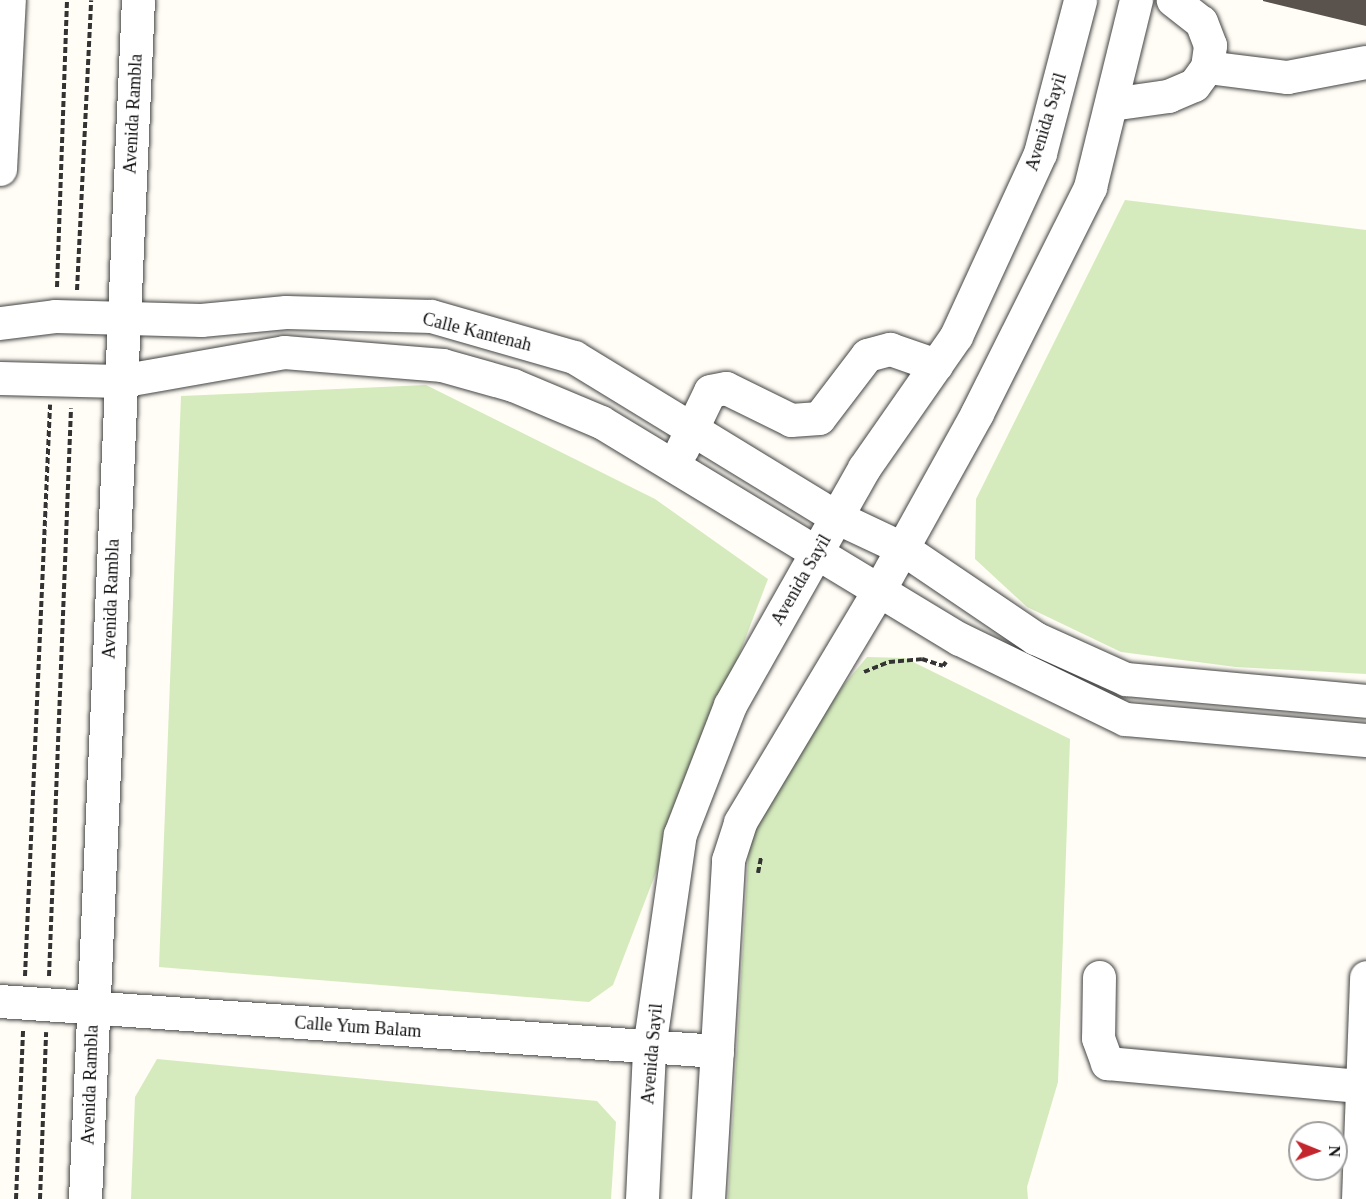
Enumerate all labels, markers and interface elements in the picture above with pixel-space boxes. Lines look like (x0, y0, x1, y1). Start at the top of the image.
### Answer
street label: Avenida Rambla (119, 53, 147, 175)
street label: Avenida Sayil (1021, 70, 1071, 174)
street label: Calle Kantenah (420, 308, 534, 356)
street label: Avenida Sayil (766, 531, 836, 629)
street label: Avenida Rambla (98, 539, 124, 659)
street label: Avenida Sayil (637, 1003, 667, 1105)
street label: Calle Yum Balam (293, 1012, 423, 1042)
street label: Avenida Rambla (77, 1025, 103, 1145)
north arrow (1288, 1121, 1348, 1181)
text: N (1326, 1145, 1343, 1157)

